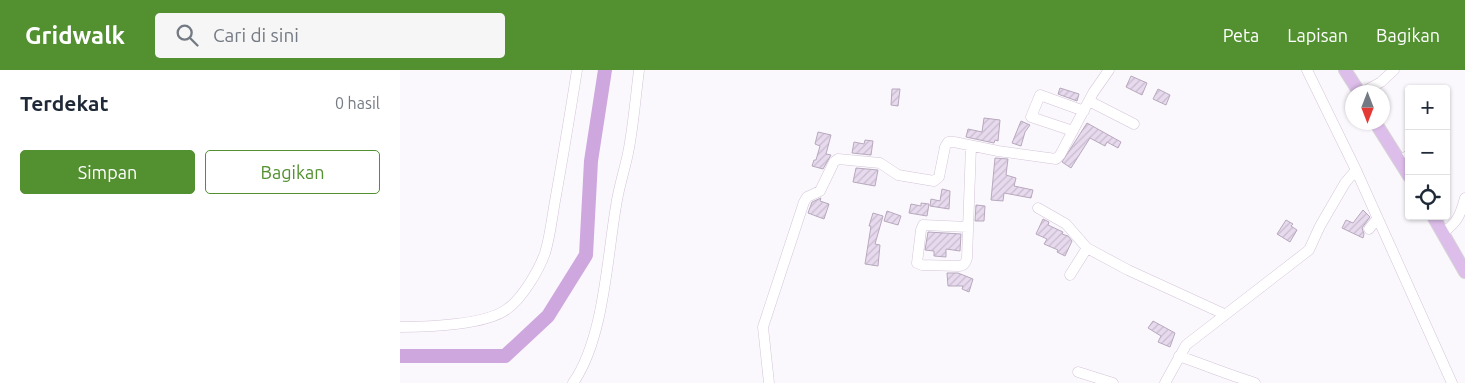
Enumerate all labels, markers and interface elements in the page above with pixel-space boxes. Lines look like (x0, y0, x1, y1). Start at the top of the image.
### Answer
search box (155, 13, 505, 58)
icon: search (173, 21, 201, 49)
text: Gridwalk (25, 22, 125, 49)
text: Cari di sini (213, 24, 299, 46)
text: Peta (1223, 25, 1259, 45)
text: Lapisan (1287, 25, 1348, 45)
text: Bagikan (1376, 25, 1440, 45)
north arrow (1345, 85, 1390, 130)
map controls (1405, 85, 1450, 220)
button: + (1405, 85, 1450, 130)
text: Terdekat (20, 91, 108, 115)
text: 0 hasil (335, 94, 380, 112)
button: − (1405, 130, 1450, 175)
button: Simpan (20, 150, 195, 194)
button: Bagikan (205, 150, 380, 194)
button: locate (1405, 175, 1450, 220)

